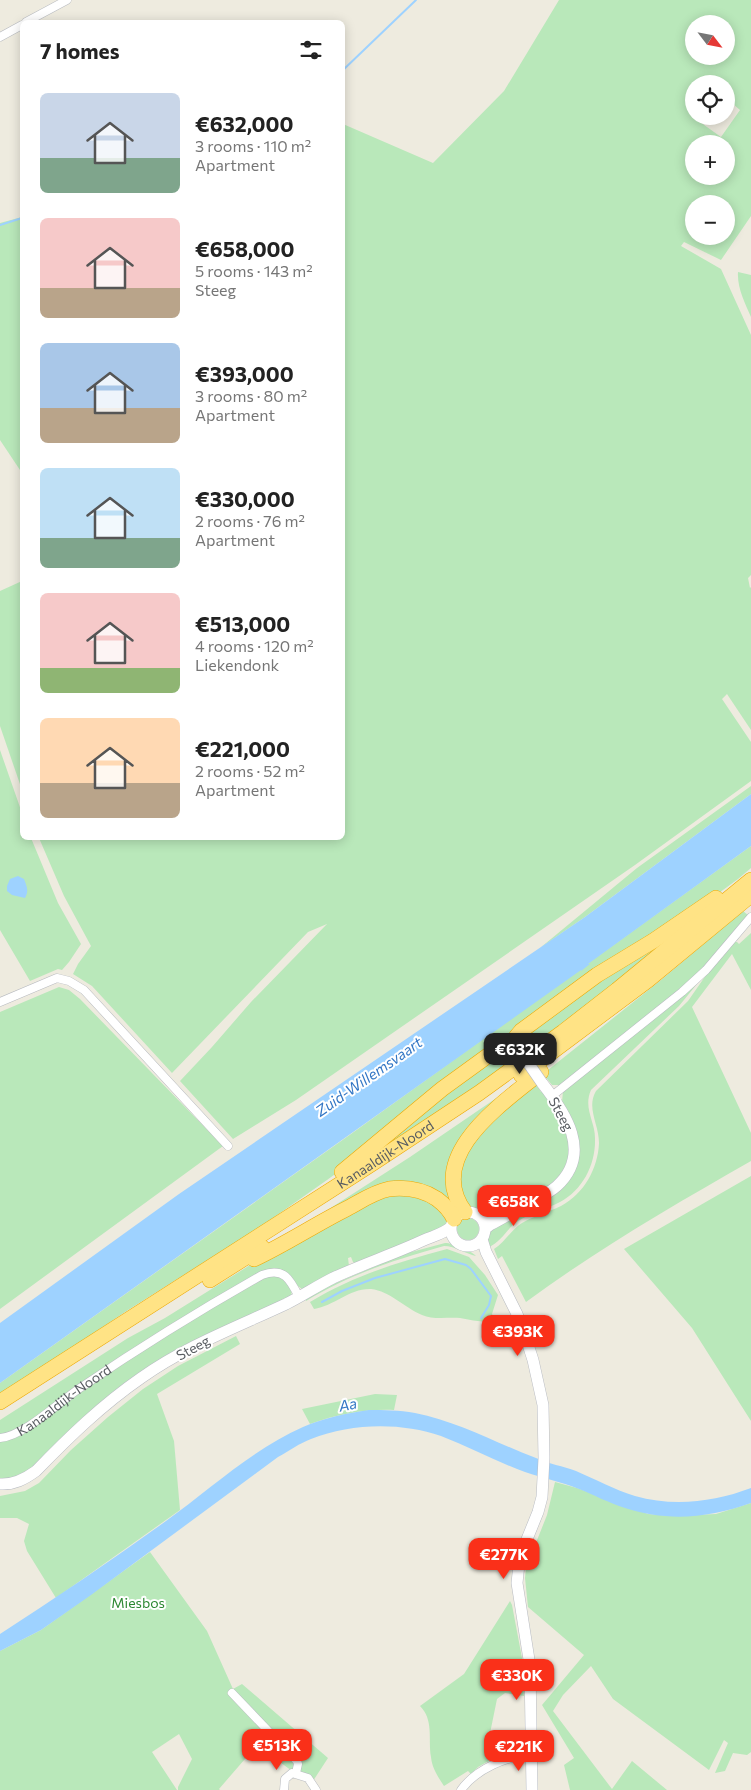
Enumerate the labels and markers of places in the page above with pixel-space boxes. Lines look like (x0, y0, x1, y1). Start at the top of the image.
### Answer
pin: €632K (485, 1032, 555, 1075)
pin: €658K (479, 1184, 549, 1227)
pin: €393K (483, 1314, 553, 1357)
pin: €277K (469, 1538, 539, 1580)
pin: €330K (482, 1658, 552, 1701)
pin: €513K (242, 1728, 312, 1771)
pin: €221K (484, 1730, 554, 1772)

